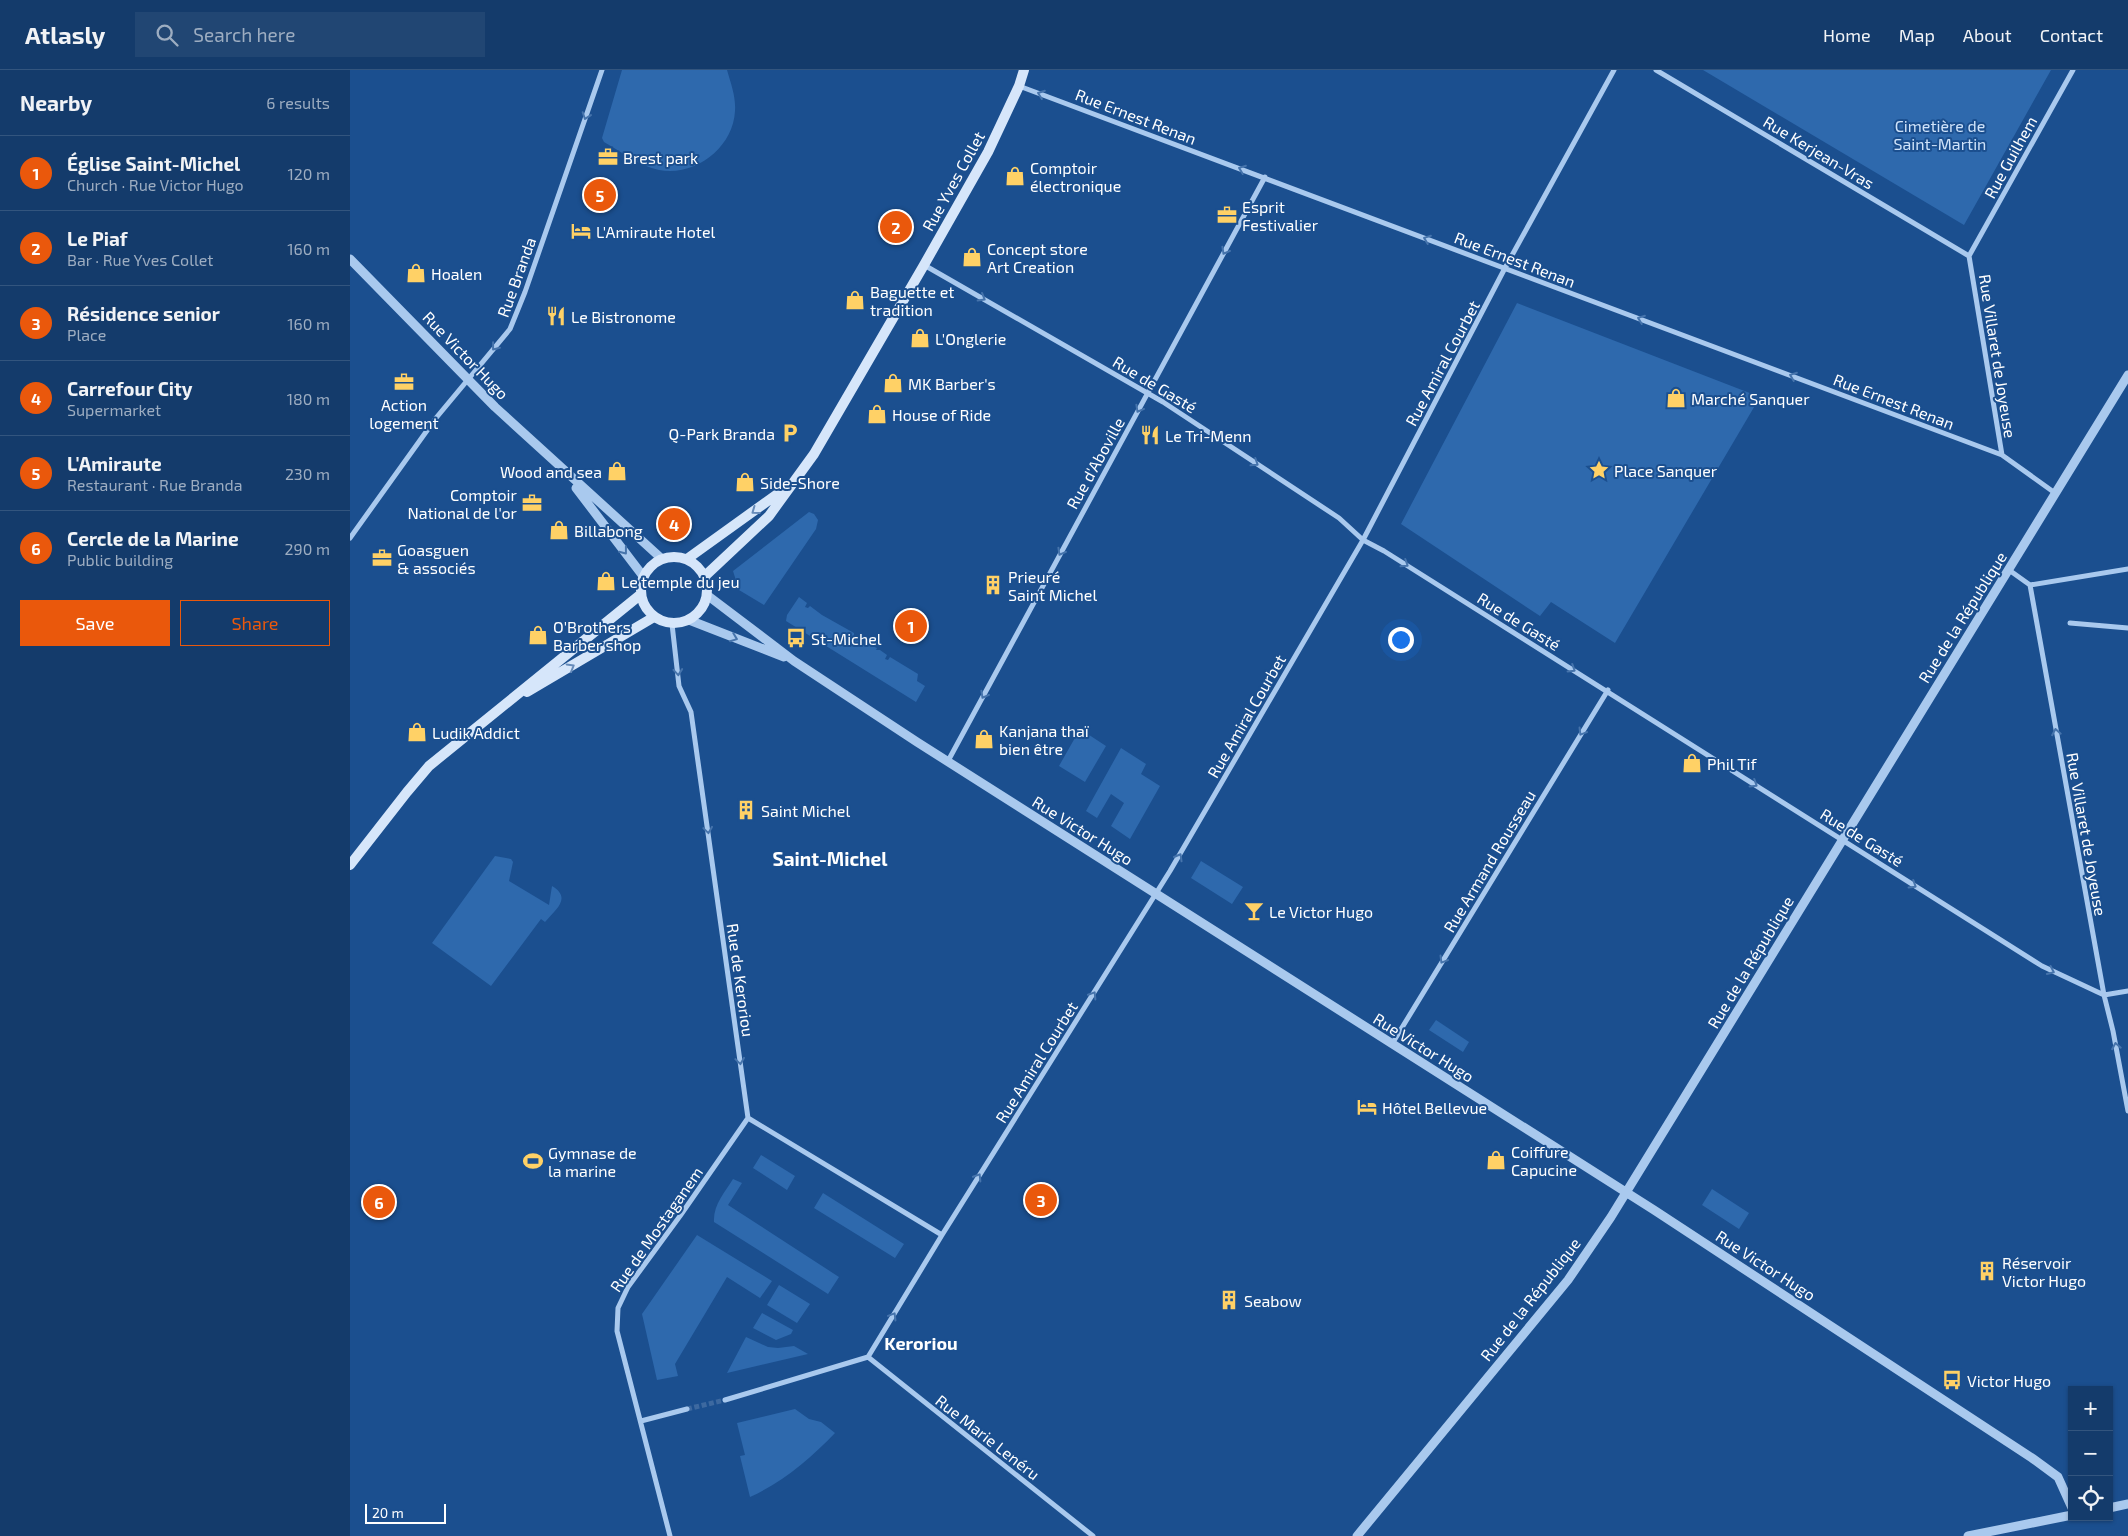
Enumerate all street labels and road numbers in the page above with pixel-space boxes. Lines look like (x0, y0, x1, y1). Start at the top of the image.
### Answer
street label: Rue Ernest Renan (1073, 84, 1199, 148)
street label: Rue Kerjean-Vras (1760, 112, 1878, 193)
street label: Rue Guilhem (1980, 113, 2040, 201)
street label: Rue Yves Collet (918, 128, 988, 234)
street label: Rue Ernest Renan (1452, 227, 1578, 291)
street label: Rue Branda (493, 234, 539, 320)
street label: Rue Villaret de Joyeuse (1976, 273, 2020, 439)
street label: Rue Amiral Courbet (1401, 297, 1483, 429)
street label: Rue Victor Hugo (419, 307, 513, 403)
street label: Rue de Gasté (1110, 352, 1200, 416)
street label: Rue Ernest Renan (1831, 369, 1957, 433)
street label: Rue d'Aboville (1062, 414, 1128, 512)
street label: Rue de la République (1914, 548, 2010, 686)
street label: Rue de Gasté (1474, 588, 1564, 654)
street label: Rue Amiral Courbet (1203, 651, 1289, 781)
street label: Rue Villaret de Joyeuse (2063, 751, 2111, 917)
street label: Rue Armand Rousseau (1439, 786, 1539, 936)
street label: Rue Victor Hugo (1029, 791, 1137, 869)
street label: Rue de Gasté (1817, 804, 1907, 870)
street label: Rue de la République (1703, 892, 1797, 1032)
street label: Rue de Keroriou (724, 922, 758, 1038)
street label: Rue Amiral Courbet (991, 998, 1081, 1126)
street label: Rue Victor Hugo (1370, 1008, 1478, 1086)
street label: Rue de Mostaganem (606, 1163, 706, 1295)
street label: Rue Victor Hugo (1713, 1226, 1819, 1304)
street label: Rue de la République (1476, 1234, 1584, 1364)
street label: Rue Marie Lenéru (932, 1390, 1044, 1484)

